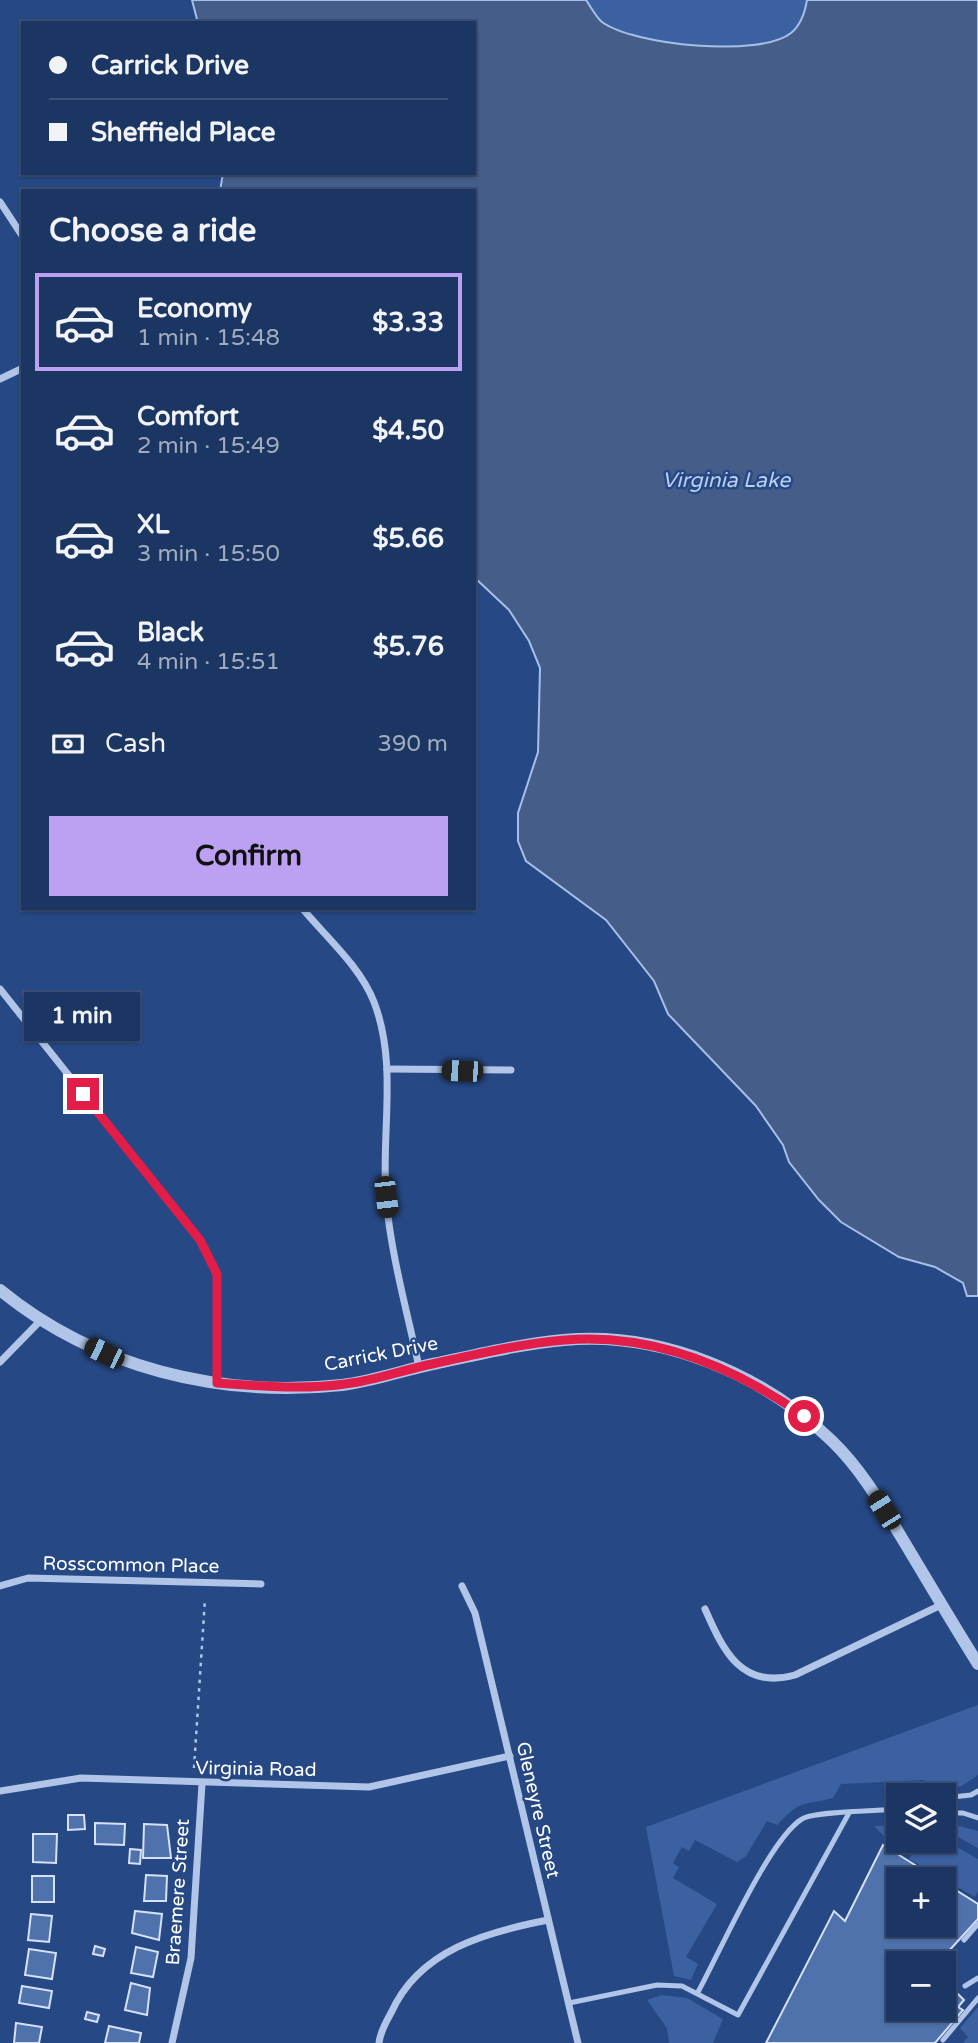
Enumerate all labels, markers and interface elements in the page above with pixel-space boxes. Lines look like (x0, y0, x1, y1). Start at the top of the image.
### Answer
text: Carrick Drive (91, 50, 249, 81)
text: Sheffield Place (91, 117, 275, 148)
text: Choose a ride (49, 212, 256, 250)
icon: car (53, 291, 116, 354)
text: Economy (137, 293, 252, 324)
text: $3.33 (372, 307, 444, 338)
text: 1 min · 15:48 (137, 324, 280, 352)
icon: car (53, 399, 116, 462)
text: Comfort (137, 401, 239, 432)
text: $4.50 (372, 415, 444, 446)
text: 2 min · 15:49 (137, 432, 280, 460)
water label: Virginia Lake (662, 468, 791, 493)
icon: car (53, 507, 116, 570)
text: XL (137, 509, 169, 540)
text: $5.66 (372, 523, 444, 554)
text: 3 min · 15:50 (137, 540, 280, 568)
icon: car (53, 615, 116, 678)
text: Black (137, 617, 204, 648)
text: $5.76 (373, 631, 444, 662)
text: 4 min · 15:51 (137, 648, 280, 676)
icon: cash (49, 725, 87, 763)
text: Cash (105, 728, 166, 759)
text: 390 m (378, 730, 448, 758)
button: Confirm (49, 816, 448, 896)
callout: 1 min (25, 992, 141, 1042)
text: 1 min (51, 1002, 113, 1030)
car (441, 1060, 484, 1082)
route end (67, 1078, 99, 1110)
car (374, 1175, 399, 1219)
street label: Carrick Drive (322, 1332, 440, 1376)
car (81, 1334, 128, 1372)
route start (788, 1400, 820, 1432)
car (864, 1487, 905, 1533)
street label: Rosscommon Place (42, 1552, 220, 1578)
street label: Gleneyre Street (512, 1740, 564, 1880)
street label: Virginia Road (195, 1757, 317, 1781)
map controls (886, 1783, 956, 2021)
button: layers (886, 1783, 956, 1853)
street label: Braemere Street (162, 1818, 194, 1966)
button: + (886, 1867, 956, 1937)
button: − (886, 1951, 956, 2021)

